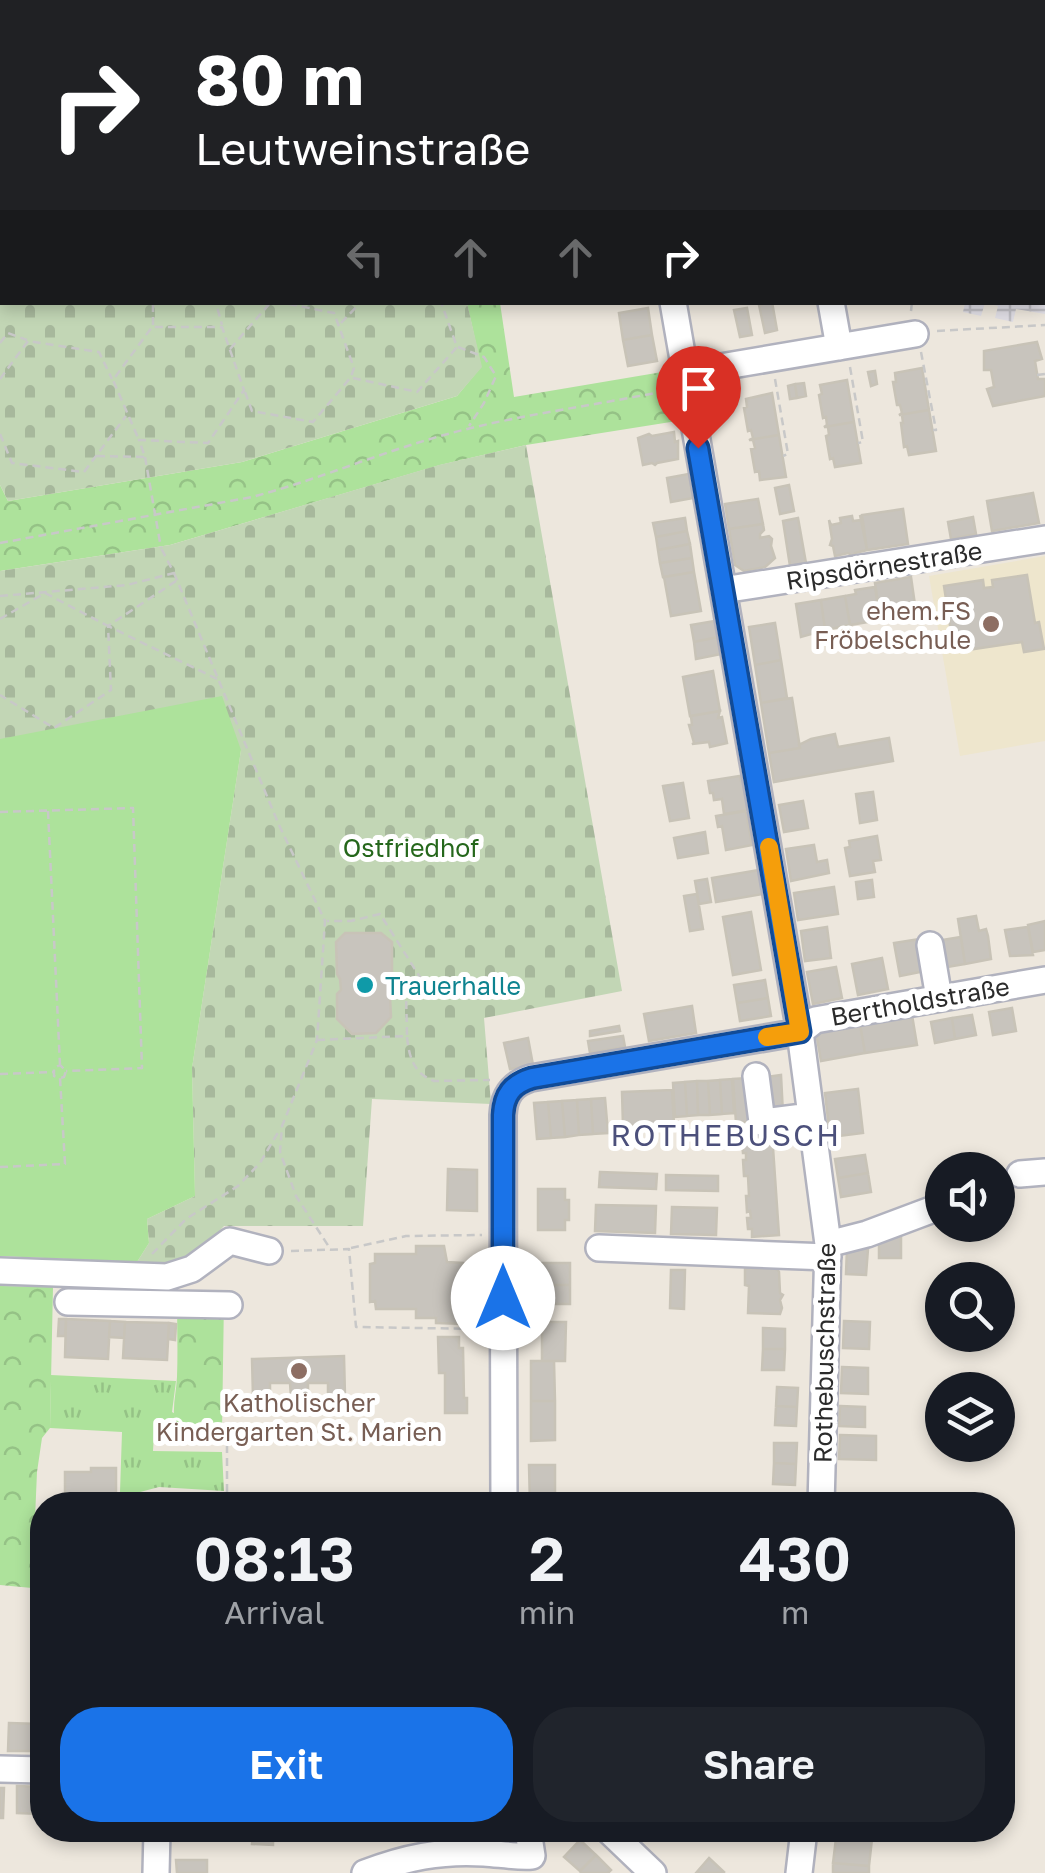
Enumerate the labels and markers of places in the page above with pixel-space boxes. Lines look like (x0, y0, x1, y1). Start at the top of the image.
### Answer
pin (656, 346, 741, 449)
place label: ehem.FS Fröbelschule (814, 595, 971, 655)
marker: ehem.FS Fröbelschule (980, 613, 1002, 635)
place label: Trauerhalle (385, 970, 521, 1001)
marker: Trauerhalle (354, 974, 376, 996)
marker: Katholischer Kindergarten St. Marien (288, 1360, 310, 1382)
place label: Katholischer Kindergarten St. Marien (156, 1387, 442, 1447)

